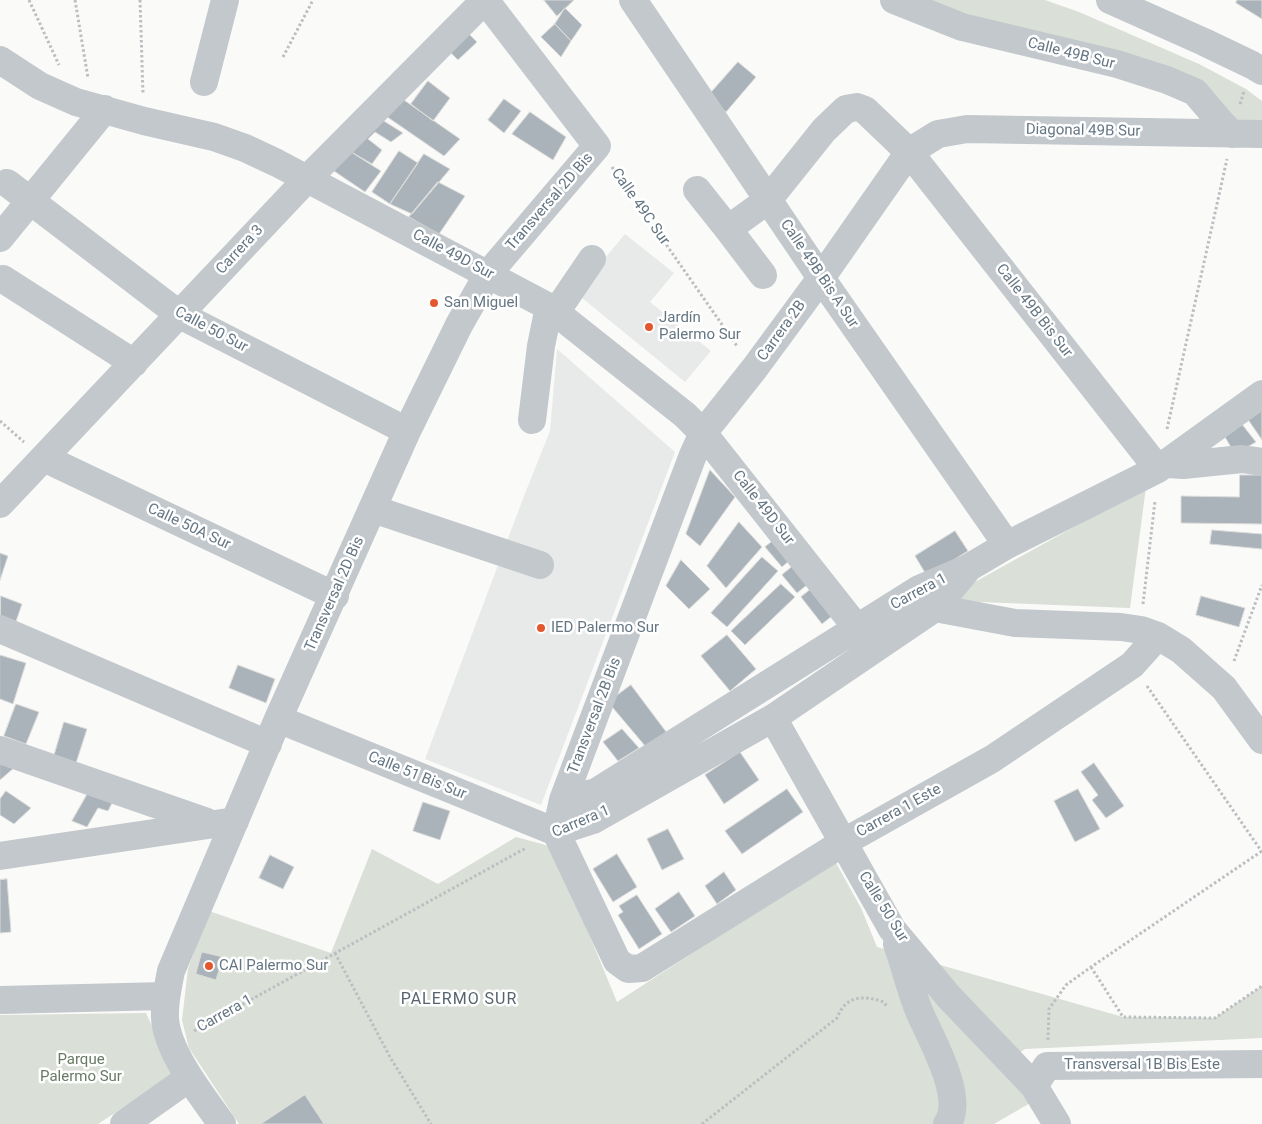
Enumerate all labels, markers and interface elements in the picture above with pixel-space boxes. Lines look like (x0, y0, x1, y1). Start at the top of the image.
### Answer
street label: Calle 49B Sur (1026, 34, 1116, 74)
street label: Diagonal 49B Sur (1026, 121, 1140, 141)
street label: Transversal 2D Bis (503, 149, 597, 255)
street label: Calle 49C Sur (607, 165, 673, 249)
street label: Calle 49B Bis A Sur (776, 216, 862, 332)
street label: Carrera 3 (213, 222, 267, 278)
street label: Calle 49D Sur (409, 226, 497, 284)
street label: Calle 49B Bis Sur (992, 261, 1076, 361)
place label: San Miguel (444, 294, 518, 312)
marker: San Miguel (428, 297, 440, 309)
street label: Carrera 2B (754, 297, 810, 365)
street label: Calle 50 Sur (172, 303, 250, 357)
place label: Jardín Palermo Sur (659, 309, 741, 344)
marker: Jardín Palermo Sur (643, 321, 655, 333)
street label: Calle 49D Sur (728, 467, 798, 549)
street label: Calle 50A Sur (145, 500, 233, 554)
street label: Transversal 2D Bis (302, 534, 368, 654)
street label: Carrera 1 (888, 570, 950, 614)
place label: IED Palermo Sur (551, 619, 659, 637)
marker: IED Palermo Sur (535, 622, 547, 634)
street label: Transversal 2B Bis (565, 655, 625, 777)
street label: Calle 51 Bis Sur (365, 748, 469, 804)
street label: Carrera 1 Este (854, 780, 944, 842)
street label: Carrera 1 (549, 802, 613, 842)
street label: Calle 50 Sur (854, 868, 912, 946)
place label: CAI Palermo Sur (219, 957, 328, 975)
marker: CAI Palermo Sur (203, 960, 215, 972)
district label: PALERMO SUR (399, 990, 519, 1010)
street label: Carrera 1 (194, 991, 256, 1037)
park label: Parque Palermo Sur (40, 1051, 122, 1086)
street label: Transversal 1B Bis Este (1064, 1056, 1220, 1074)

